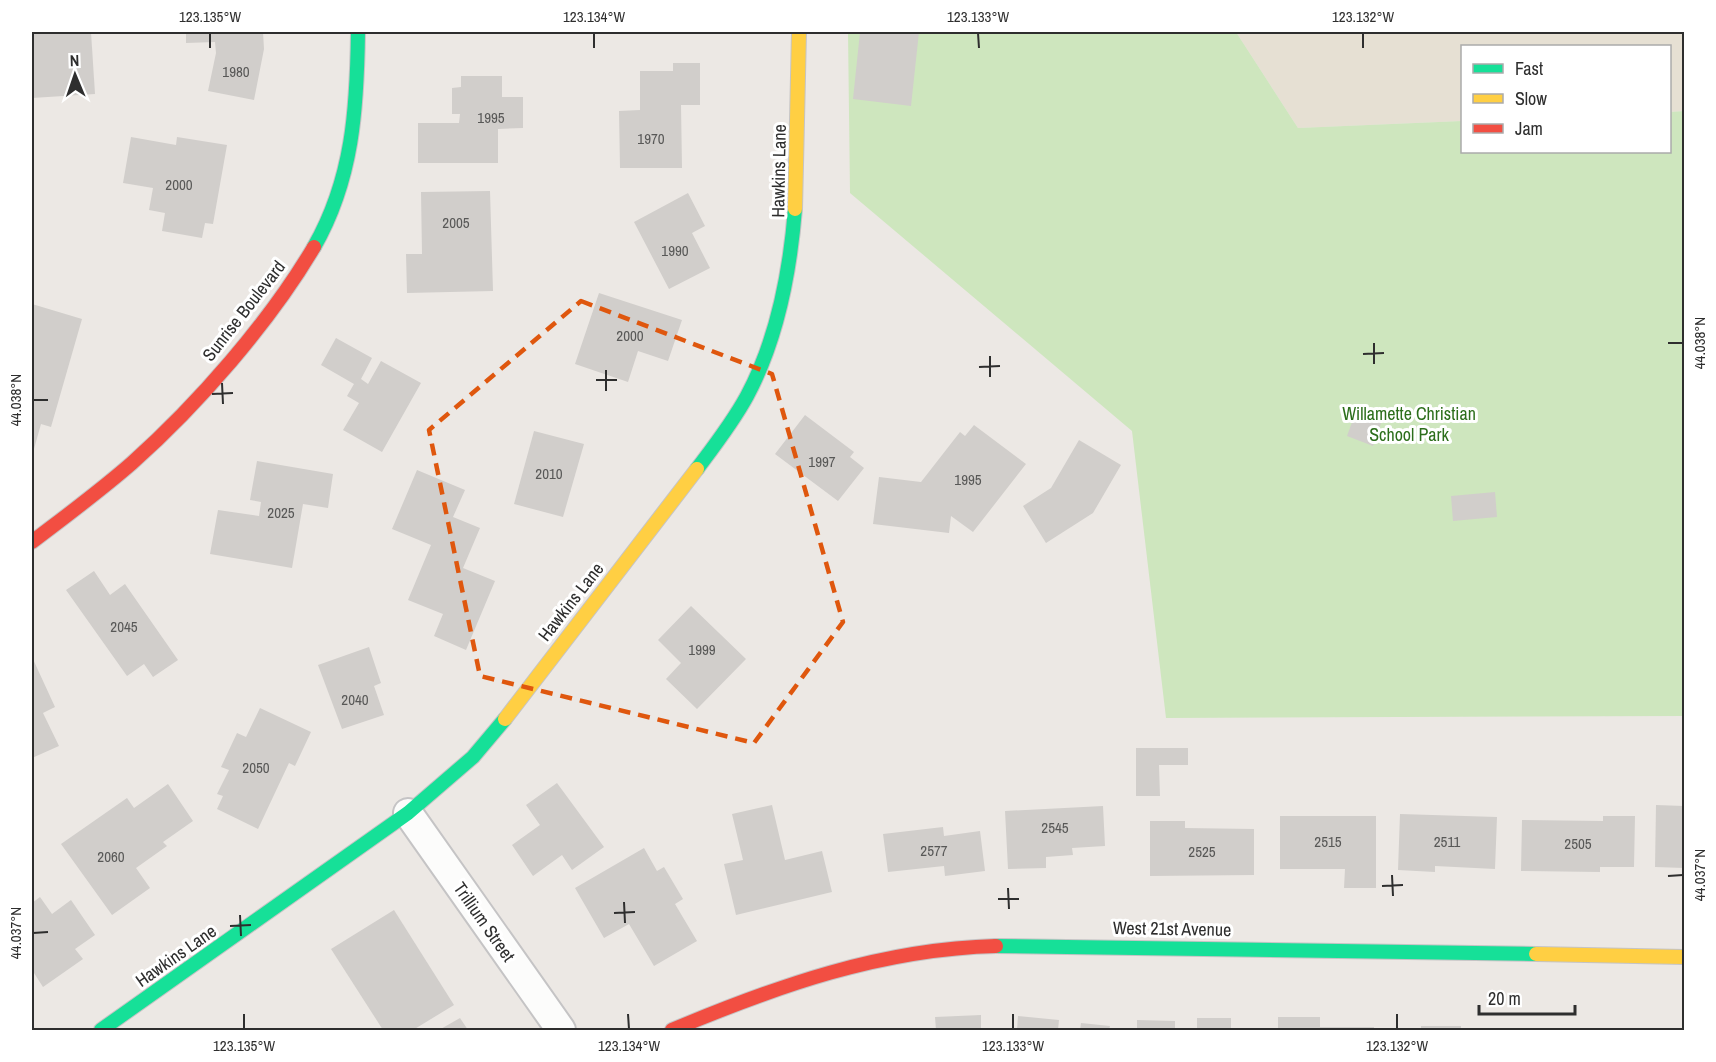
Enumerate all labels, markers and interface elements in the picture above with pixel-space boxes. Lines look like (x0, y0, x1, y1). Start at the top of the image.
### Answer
text: 123.135°W (179, 6, 241, 27)
text: 123.134°W (563, 6, 625, 27)
text: 123.133°W (947, 6, 1009, 27)
text: 123.132°W (1332, 6, 1394, 27)
north arrow (45, 45, 105, 105)
legend (1461, 45, 1671, 153)
text: N (69, 49, 80, 71)
text: Fast (1515, 56, 1543, 81)
house number: 1980 (222, 61, 250, 82)
text: Slow (1515, 86, 1547, 111)
house number: 1995 (477, 107, 505, 128)
text: Jam (1515, 116, 1543, 141)
street label: Hawkins Lane (765, 124, 792, 218)
house number: 1970 (637, 128, 665, 149)
house number: 2000 (165, 174, 193, 195)
house number: 2005 (442, 212, 470, 233)
house number: 1990 (661, 240, 689, 261)
street label: Sunrise Boulevard (196, 255, 291, 366)
text: 44.038°N (1689, 317, 1710, 369)
house number: 2000 (616, 325, 644, 346)
text: 44.038°N (5, 374, 26, 426)
park label: Willamette Christian School Park (1342, 401, 1476, 447)
house number: 1997 (808, 451, 836, 472)
house number: 2010 (535, 463, 563, 484)
house number: 1995 (954, 469, 982, 490)
house number: 2025 (267, 502, 295, 523)
street label: Hawkins Lane (532, 557, 609, 646)
house number: 2045 (110, 616, 138, 637)
house number: 1999 (688, 639, 716, 660)
house number: 2040 (341, 689, 369, 710)
house number: 2050 (242, 757, 270, 778)
house number: 2545 (1041, 817, 1069, 838)
house number: 2515 (1314, 831, 1342, 852)
house number: 2511 (1434, 831, 1460, 852)
house number: 2505 (1564, 833, 1592, 854)
house number: 2577 (920, 840, 948, 861)
house number: 2525 (1188, 841, 1216, 862)
house number: 2060 (97, 846, 125, 867)
text: 44.037°N (1689, 849, 1710, 901)
street label: Trillium Street (448, 877, 521, 967)
text: 44.037°N (5, 907, 26, 959)
street label: West 21st Avenue (1113, 915, 1231, 942)
street label: Hawkins Lane (130, 919, 221, 993)
scale bar (1479, 978, 1575, 1016)
text: 20 m (1488, 986, 1521, 1011)
text: 123.135°W (213, 1035, 275, 1056)
text: 123.134°W (598, 1035, 660, 1056)
text: 123.133°W (982, 1035, 1044, 1056)
text: 123.132°W (1366, 1035, 1428, 1056)

